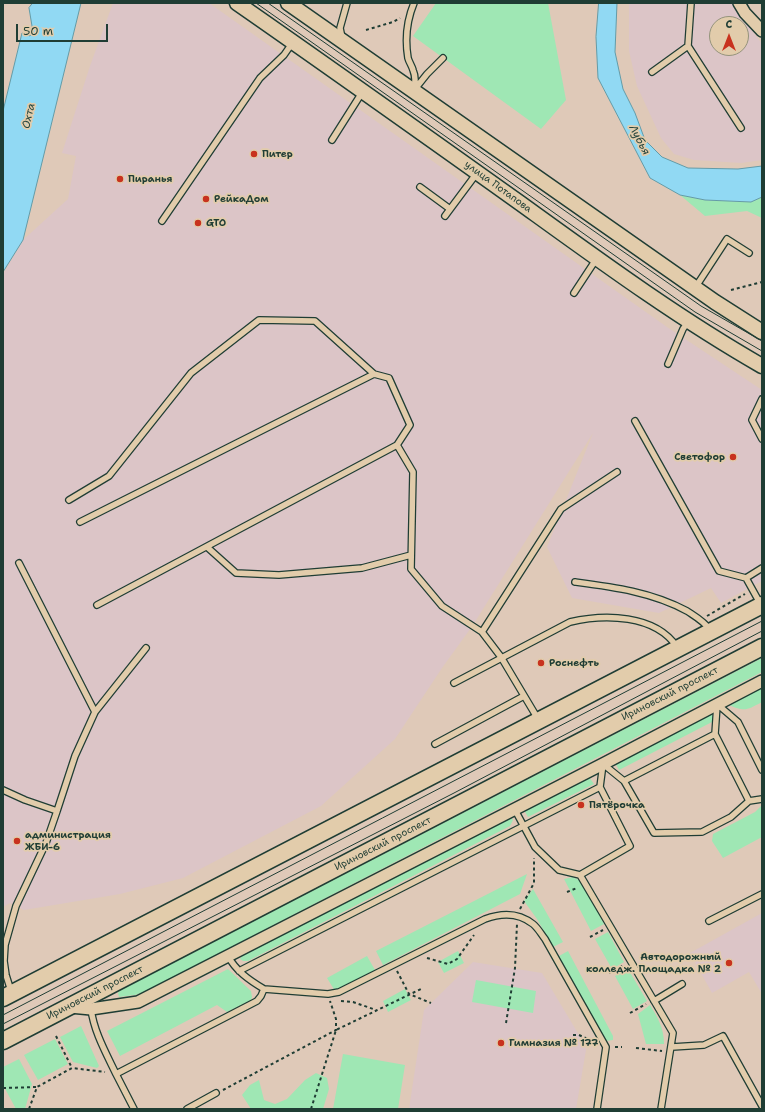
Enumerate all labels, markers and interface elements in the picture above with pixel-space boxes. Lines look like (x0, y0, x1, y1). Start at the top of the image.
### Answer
scale bar (18, 16, 110, 42)
north arrow (709, 16, 749, 56)
text: С (726, 17, 732, 32)
text: 50 m (23, 23, 53, 39)
water label: Охта (20, 102, 38, 130)
water label: Лубья (626, 123, 652, 157)
place label: Питер (262, 148, 293, 160)
marker: Питер (249, 149, 259, 159)
street label: улица Потапова (462, 159, 534, 215)
place label: Пиранья (128, 173, 172, 185)
marker: Пиранья (115, 174, 125, 184)
place label: РейкаДом (214, 193, 269, 205)
marker: РейкаДом (201, 194, 211, 204)
place label: GTO (206, 217, 226, 229)
marker: GTO (193, 218, 203, 228)
place label: Светофор (674, 451, 725, 463)
marker: Светофор (728, 452, 738, 462)
place label: Роснефть (549, 657, 599, 669)
marker: Роснефть (536, 658, 546, 668)
street label: Ириновский проспект (620, 664, 720, 724)
place label: Пятёрочка (589, 799, 645, 811)
marker: Пятёрочка (576, 800, 586, 810)
street label: Ириновский проспект (333, 814, 433, 874)
place label: администрация ЖБИ-6 (25, 829, 111, 852)
marker: администрация ЖБИ-6 (12, 836, 22, 846)
place label: Автодорожный колледж. Площадка № 2 (586, 951, 721, 974)
marker: Автодорожный колледж. Площадка № 2 (724, 958, 734, 968)
street label: Ириновский проспект (45, 963, 145, 1023)
place label: Гимназия № 177 (509, 1037, 598, 1049)
marker: Гимназия № 177 (496, 1038, 506, 1048)

